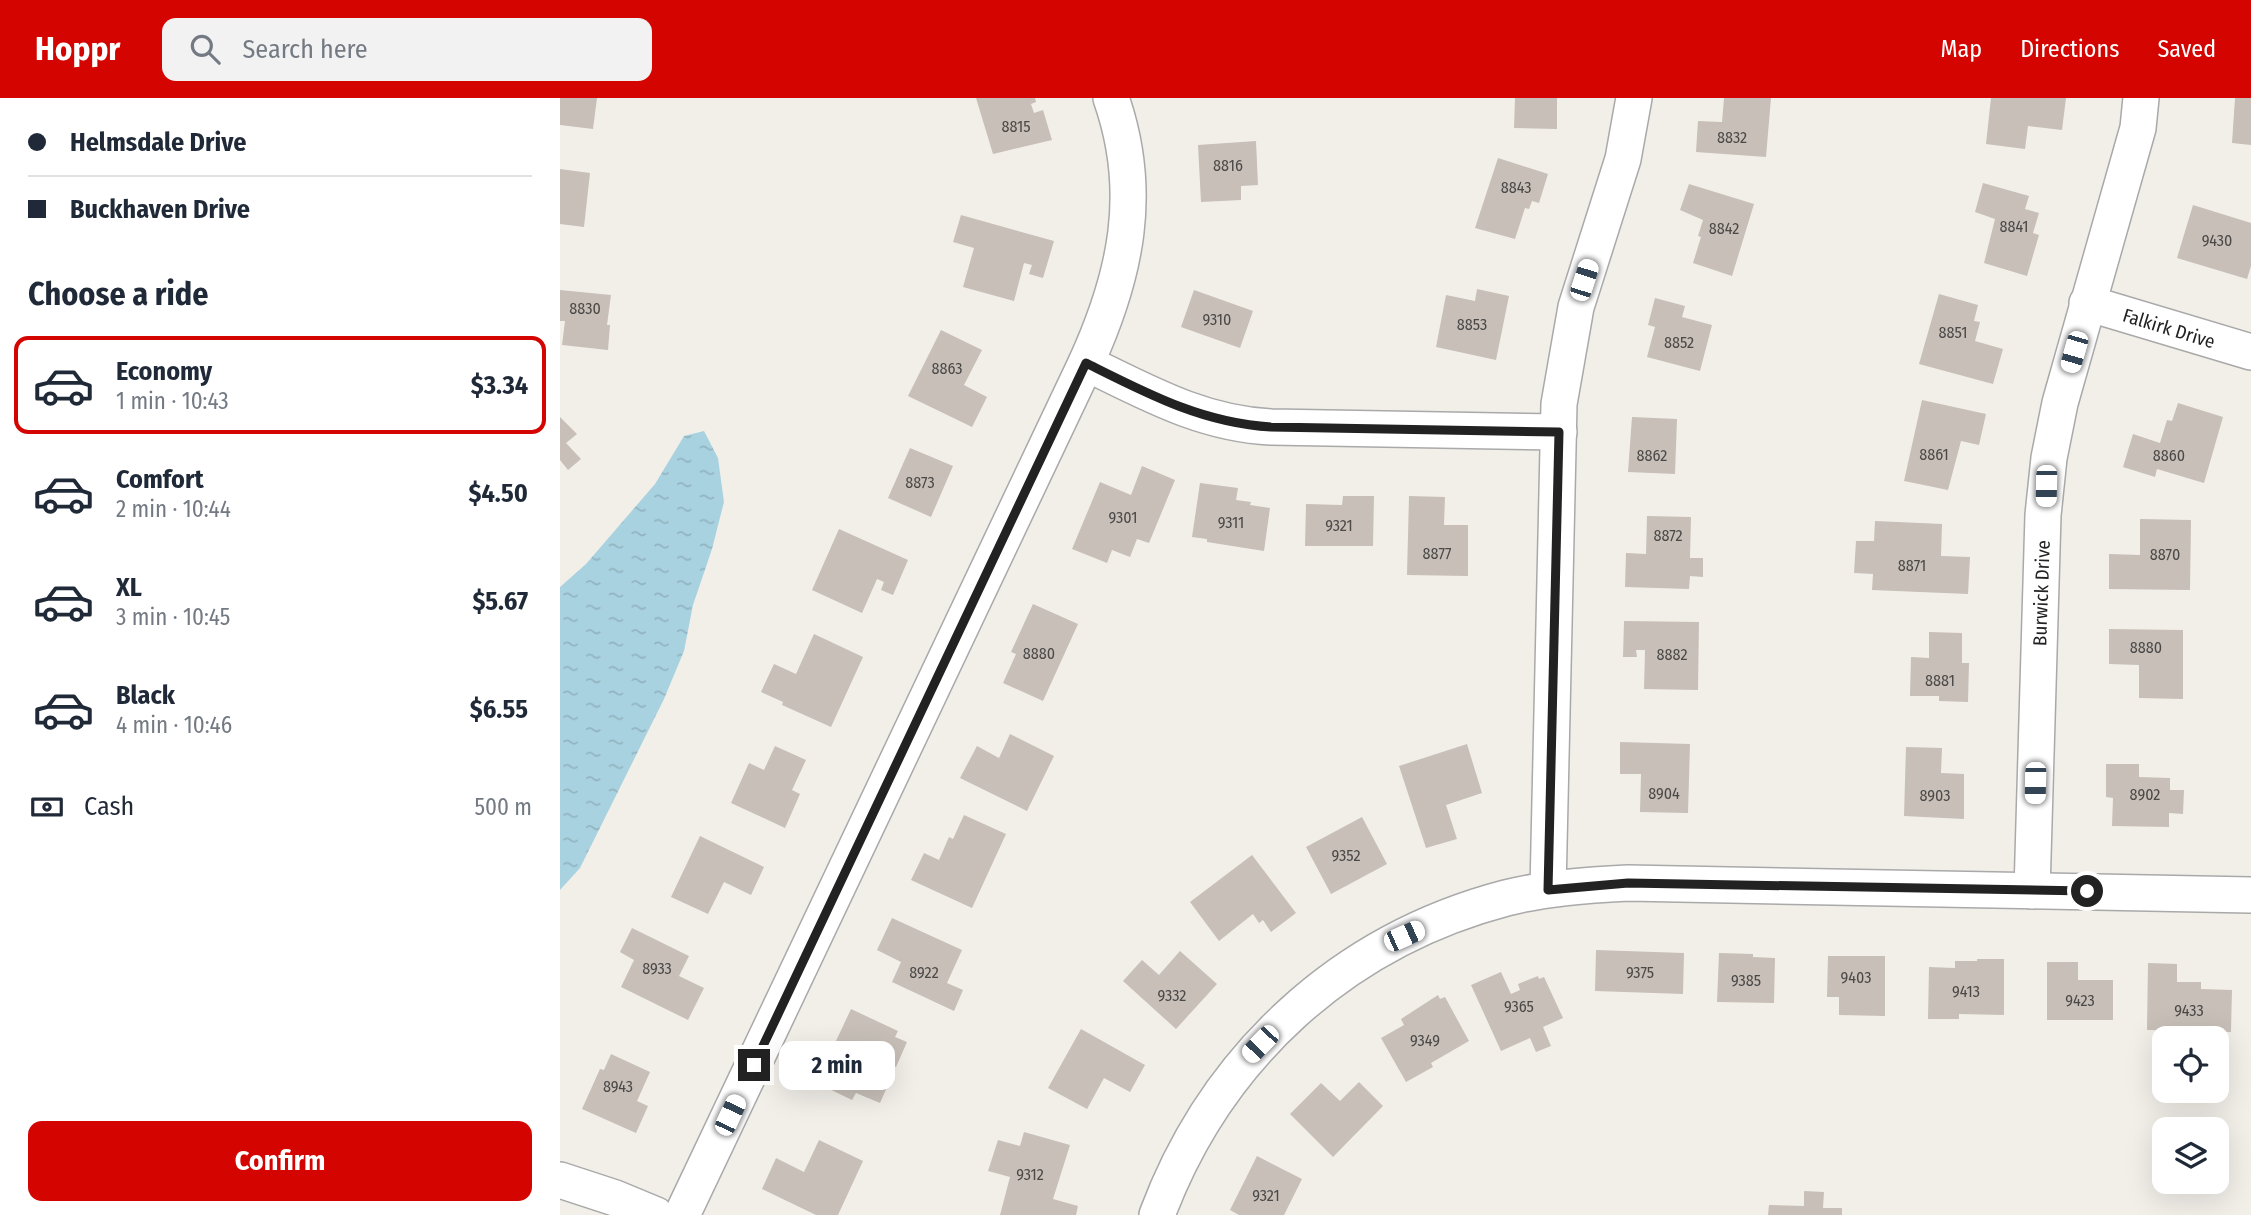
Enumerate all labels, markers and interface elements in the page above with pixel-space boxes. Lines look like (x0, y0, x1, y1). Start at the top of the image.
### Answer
search box (162, 18, 652, 81)
text: Hoppr (35, 29, 120, 69)
icon: search (186, 30, 224, 68)
text: Search here (242, 34, 368, 65)
text: Map (1941, 35, 1982, 63)
text: Directions (2020, 35, 2119, 63)
text: Saved (2157, 35, 2216, 63)
house number: 8815 (1001, 117, 1031, 136)
text: Helmsdale Drive (70, 127, 246, 158)
house number: 8832 (1717, 128, 1747, 147)
house number: 8816 (1213, 156, 1243, 175)
house number: 8843 (1501, 178, 1531, 197)
text: Buckhaven Drive (70, 194, 250, 225)
house number: 8841 (1999, 217, 2029, 236)
house number: 8842 (1709, 219, 1739, 238)
house number: 9430 (2202, 231, 2232, 250)
car (1568, 257, 1601, 303)
text: Choose a ride (28, 275, 209, 313)
house number: 8830 (569, 299, 601, 318)
street label: Falkirk Drive (2120, 304, 2218, 353)
house number: 9310 (1203, 310, 1231, 329)
house number: 8853 (1457, 315, 1487, 334)
house number: 8851 (1939, 323, 1967, 342)
car (2059, 329, 2090, 375)
house number: 8852 (1664, 333, 1694, 352)
icon: car (32, 354, 95, 417)
text: Economy (116, 356, 212, 387)
house number: 8863 (931, 359, 963, 378)
text: $3.34 (471, 370, 528, 401)
text: 1 min · 10:43 (116, 387, 229, 415)
house number: 8861 (1919, 445, 1949, 464)
house number: 8862 (1637, 446, 1667, 465)
house number: 8860 (2153, 446, 2185, 465)
icon: car (32, 462, 95, 525)
text: Comfort (116, 464, 204, 495)
car (2036, 465, 2057, 507)
house number: 8873 (905, 473, 935, 492)
text: $4.50 (469, 478, 528, 509)
text: 2 min · 10:44 (116, 495, 231, 523)
house number: 9301 (1109, 508, 1137, 527)
house number: 9311 (1218, 513, 1244, 532)
house number: 9321 (1325, 516, 1353, 535)
house number: 8872 (1653, 526, 1683, 545)
street label: Burwick Drive (2028, 540, 2055, 646)
house number: 8877 (1423, 544, 1452, 563)
house number: 8870 (2150, 545, 2180, 564)
house number: 8871 (1898, 556, 1926, 575)
icon: car (32, 570, 95, 633)
text: XL (116, 572, 142, 603)
text: $5.67 (472, 586, 528, 617)
text: 3 min · 10:45 (116, 603, 230, 631)
house number: 8880 (2130, 638, 2162, 657)
house number: 8880 (1023, 644, 1055, 663)
house number: 8882 (1657, 645, 1687, 664)
house number: 8881 (1925, 671, 1955, 690)
icon: car (32, 678, 95, 741)
text: Black (116, 680, 175, 711)
text: $6.55 (470, 694, 528, 725)
text: 4 min · 10:46 (116, 711, 232, 739)
car (2025, 762, 2046, 804)
house number: 8904 (1648, 784, 1680, 803)
house number: 8902 (2130, 785, 2160, 804)
house number: 8903 (1920, 786, 1950, 805)
icon: cash (28, 788, 66, 826)
text: Cash (84, 791, 134, 822)
text: 500 m (474, 793, 532, 821)
house number: 9352 (1332, 846, 1360, 865)
route start (2071, 875, 2103, 907)
car (1381, 918, 1428, 954)
house number: 8933 (642, 959, 672, 978)
house number: 8922 (909, 963, 939, 982)
house number: 9375 (1626, 963, 1654, 982)
house number: 9403 (1841, 968, 1871, 987)
house number: 9385 (1731, 971, 1761, 990)
house number: 9413 (1952, 982, 1980, 1001)
house number: 9332 (1158, 986, 1186, 1005)
house number: 9423 (2065, 991, 2095, 1010)
house number: 9365 (1504, 997, 1534, 1016)
house number: 9433 (2174, 1001, 2204, 1020)
car (1238, 1022, 1283, 1066)
map controls (2152, 1026, 2229, 1194)
button: locate (2152, 1026, 2229, 1103)
house number: 9349 (1410, 1031, 1440, 1050)
callout: 2 min (778, 1040, 894, 1090)
route end (738, 1049, 770, 1081)
text: 2 min (812, 1051, 863, 1079)
house number: 8943 (603, 1077, 633, 1096)
car (712, 1092, 749, 1138)
button: layers (2152, 1117, 2229, 1194)
button: Confirm (28, 1121, 532, 1201)
house number: 9312 (1016, 1165, 1044, 1184)
house number: 9321 (1252, 1186, 1280, 1205)

